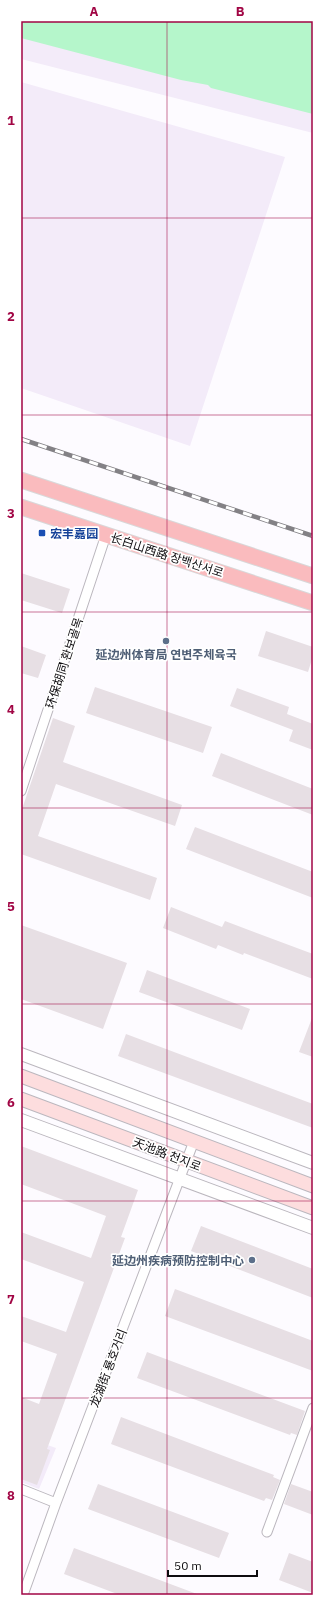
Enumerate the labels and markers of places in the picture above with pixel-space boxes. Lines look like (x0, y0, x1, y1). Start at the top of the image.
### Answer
place label: 宏丰嘉园 (50, 526, 98, 541)
marker: 宏丰嘉园 (37, 528, 47, 538)
marker: 延边州体育局 연변주체육국 (161, 636, 171, 646)
place label: 延边州体育局 연변주체육국 (95, 647, 237, 662)
place label: 延边州疾病预防控制中心 (112, 1253, 244, 1268)
marker: 延边州疾病预防控制中心 (247, 1255, 257, 1265)

